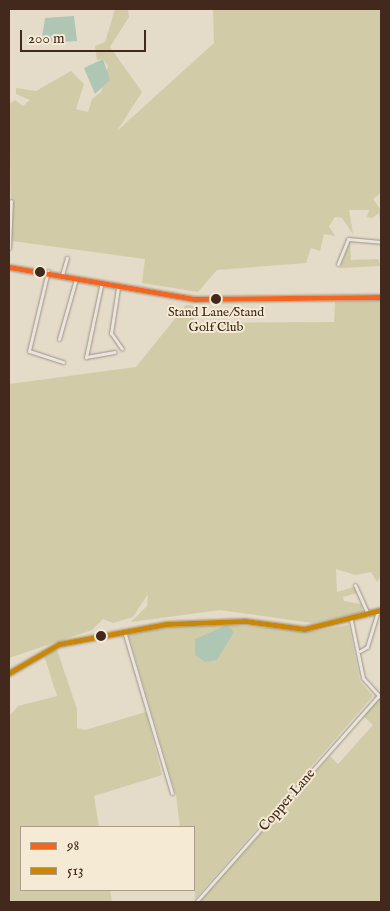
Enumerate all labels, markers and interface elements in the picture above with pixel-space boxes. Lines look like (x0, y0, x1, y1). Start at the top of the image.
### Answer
scale bar (22, 20, 149, 52)
text: 200 m (28, 29, 65, 48)
unlabelled marker (35, 267, 45, 277)
marker: Stand Lane/Stand Golf Club (211, 294, 221, 304)
place label: Stand Lane/Stand Golf Club (168, 306, 264, 337)
unlabelled marker (96, 631, 106, 641)
street label: Copper Lane (255, 765, 319, 835)
legend (20, 826, 195, 891)
text: 98 (67, 836, 79, 855)
text: 513 (67, 861, 84, 880)

